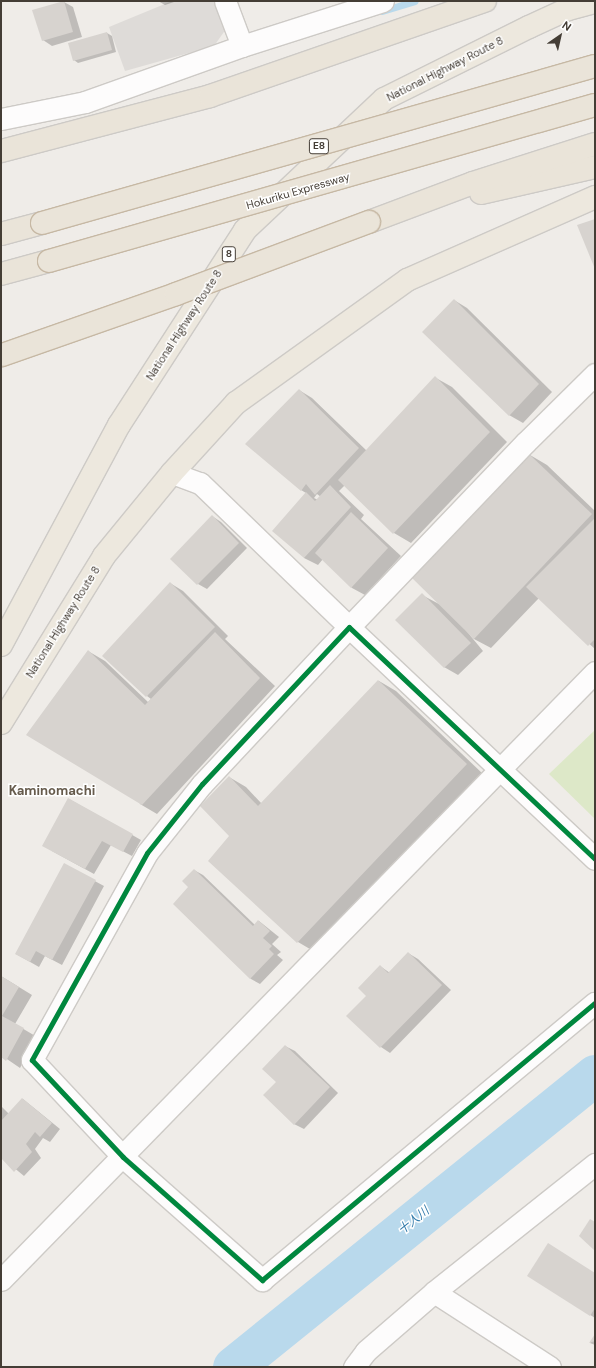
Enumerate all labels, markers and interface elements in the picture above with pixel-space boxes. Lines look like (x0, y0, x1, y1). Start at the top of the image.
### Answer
north arrow (540, 16, 580, 56)
text: N (559, 18, 574, 34)
street label: National Highway Route 8 (384, 34, 506, 104)
road number: E8 (308, 138, 330, 154)
street label: Hokuriku Expressway (245, 170, 351, 212)
road number: 8 (221, 246, 237, 262)
street label: National Highway Route 8 (143, 267, 225, 383)
street label: National Highway Route 8 (23, 564, 103, 680)
district label: Kaminomachi (9, 783, 95, 799)
water label: 十人川 (395, 1204, 433, 1238)

